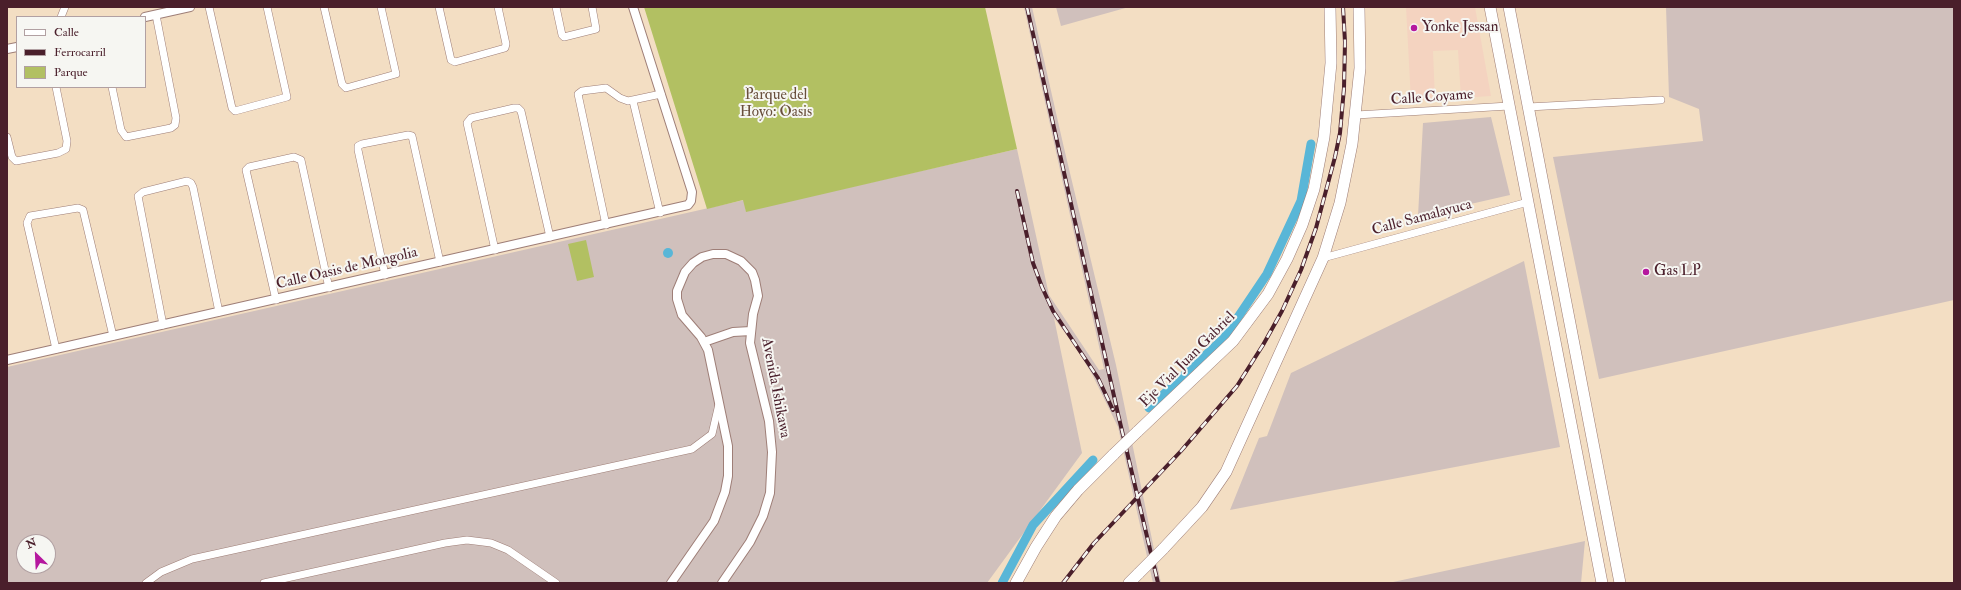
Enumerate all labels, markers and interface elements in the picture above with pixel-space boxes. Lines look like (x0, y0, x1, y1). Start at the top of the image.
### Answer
legend (16, 16, 146, 88)
place label: Yonke Jessan (1422, 19, 1498, 37)
marker: Yonke Jessan (1409, 23, 1419, 33)
text: Calle (54, 25, 79, 40)
text: Ferrocarril (54, 45, 106, 60)
text: Parque (54, 65, 88, 80)
street label: Calle Coyame (1390, 86, 1474, 110)
park label: Parque del Hoyo: Oasis (740, 87, 812, 122)
street label: Calle Samalayuca (1370, 196, 1474, 240)
street label: Calle Oasis de Mongolia (275, 244, 419, 294)
place label: Gas LP (1654, 263, 1701, 281)
marker: Gas LP (1641, 267, 1651, 277)
street label: Eje Vial Juan Gabriel (1136, 308, 1240, 412)
street label: Avenida Ishikawa (756, 336, 794, 440)
north arrow (16, 534, 56, 574)
text: N (24, 536, 38, 551)

